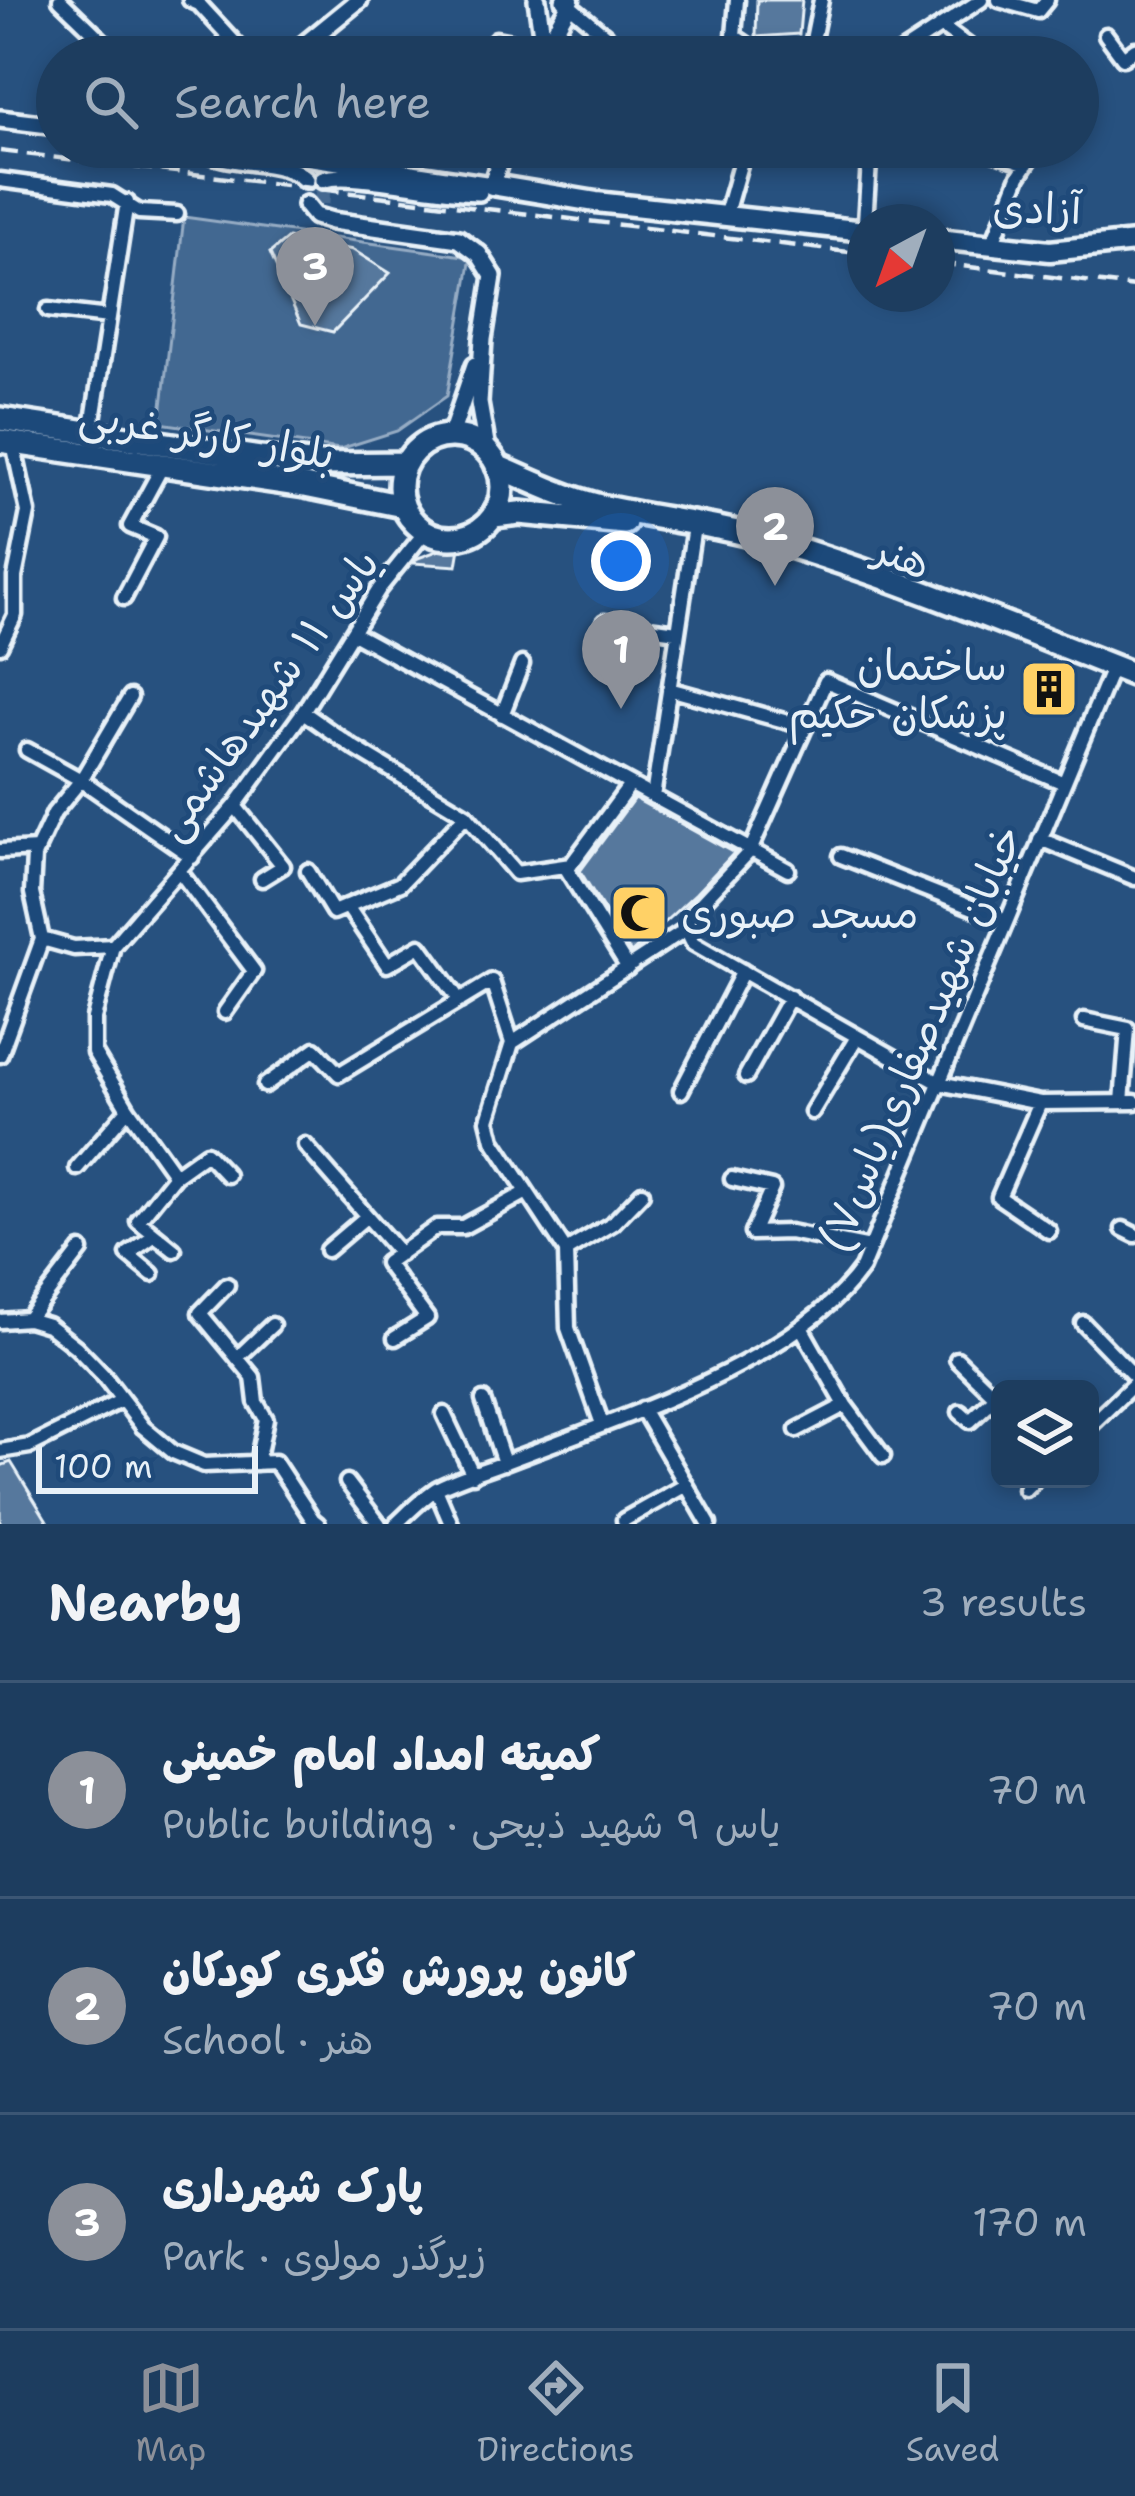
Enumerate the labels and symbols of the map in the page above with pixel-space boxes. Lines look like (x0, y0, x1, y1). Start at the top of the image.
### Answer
street label: آزادی (992, 179, 1084, 237)
north arrow (847, 204, 955, 312)
pin: 3 (276, 227, 354, 326)
street label: بلوار کارگر غربی (76, 386, 338, 482)
pin: 2 (736, 487, 814, 586)
street label: هنر (865, 519, 938, 592)
your location (591, 531, 651, 591)
street label: یاس ۱۱ شهیدهاشمی (142, 537, 392, 851)
pin: 1 (582, 610, 660, 709)
place label: ساختمان پزشکان حکیم (789, 637, 1007, 745)
building icon: ساختمان پزشکان حکیم (1018, 658, 1080, 720)
street label: خیابان شهیدصفاری(یاس۷) (805, 816, 1035, 1260)
mosque icon: مسجد صبوری (608, 882, 670, 944)
place label: مسجد صبوری (681, 885, 919, 941)
scale bar (36, 1440, 258, 1493)

